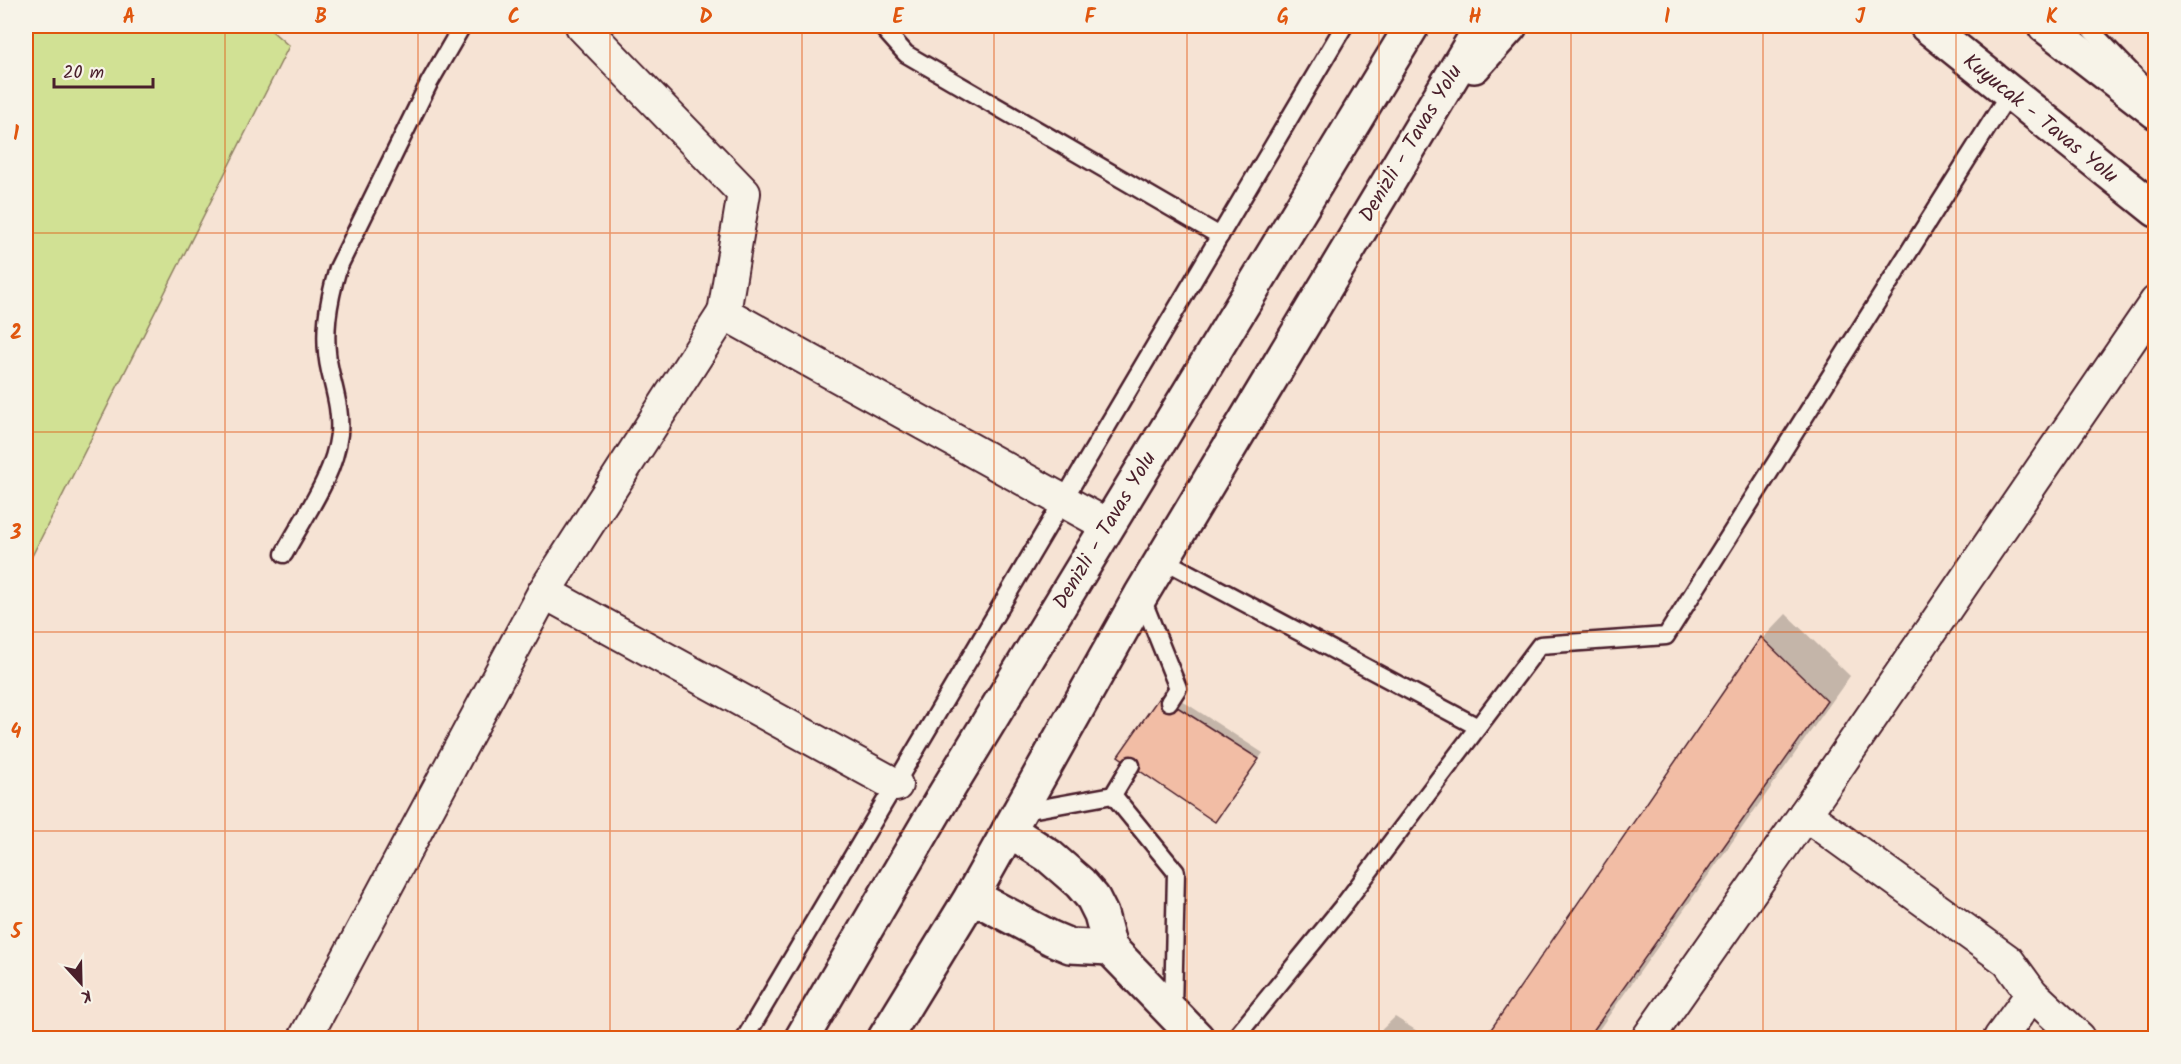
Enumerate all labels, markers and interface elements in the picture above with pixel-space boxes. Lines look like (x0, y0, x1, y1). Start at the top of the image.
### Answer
text: A (123, 2, 135, 34)
text: B (315, 2, 327, 34)
text: C (508, 2, 520, 34)
text: D (699, 2, 713, 34)
text: E (892, 2, 904, 34)
text: F (1085, 2, 1097, 34)
text: G (1277, 2, 1289, 34)
text: H (1468, 2, 1482, 34)
text: I (1664, 2, 1670, 34)
text: J (1855, 2, 1866, 34)
text: K (2046, 2, 2058, 34)
street label: Kuyucak - Tavas Yolu (1955, 46, 2125, 192)
scale bar (54, 51, 153, 89)
text: 20 m (63, 59, 104, 88)
street label: Denizli - Tavas Yolu (1351, 59, 1472, 229)
text: 1 (13, 119, 19, 151)
text: 2 (10, 318, 22, 350)
street label: Denizli - Tavas Yolu (1045, 446, 1166, 616)
text: 3 (10, 518, 22, 550)
text: 4 (11, 717, 22, 749)
text: 5 (10, 917, 23, 949)
north arrow (51, 953, 111, 1013)
text: K (77, 982, 95, 1009)

